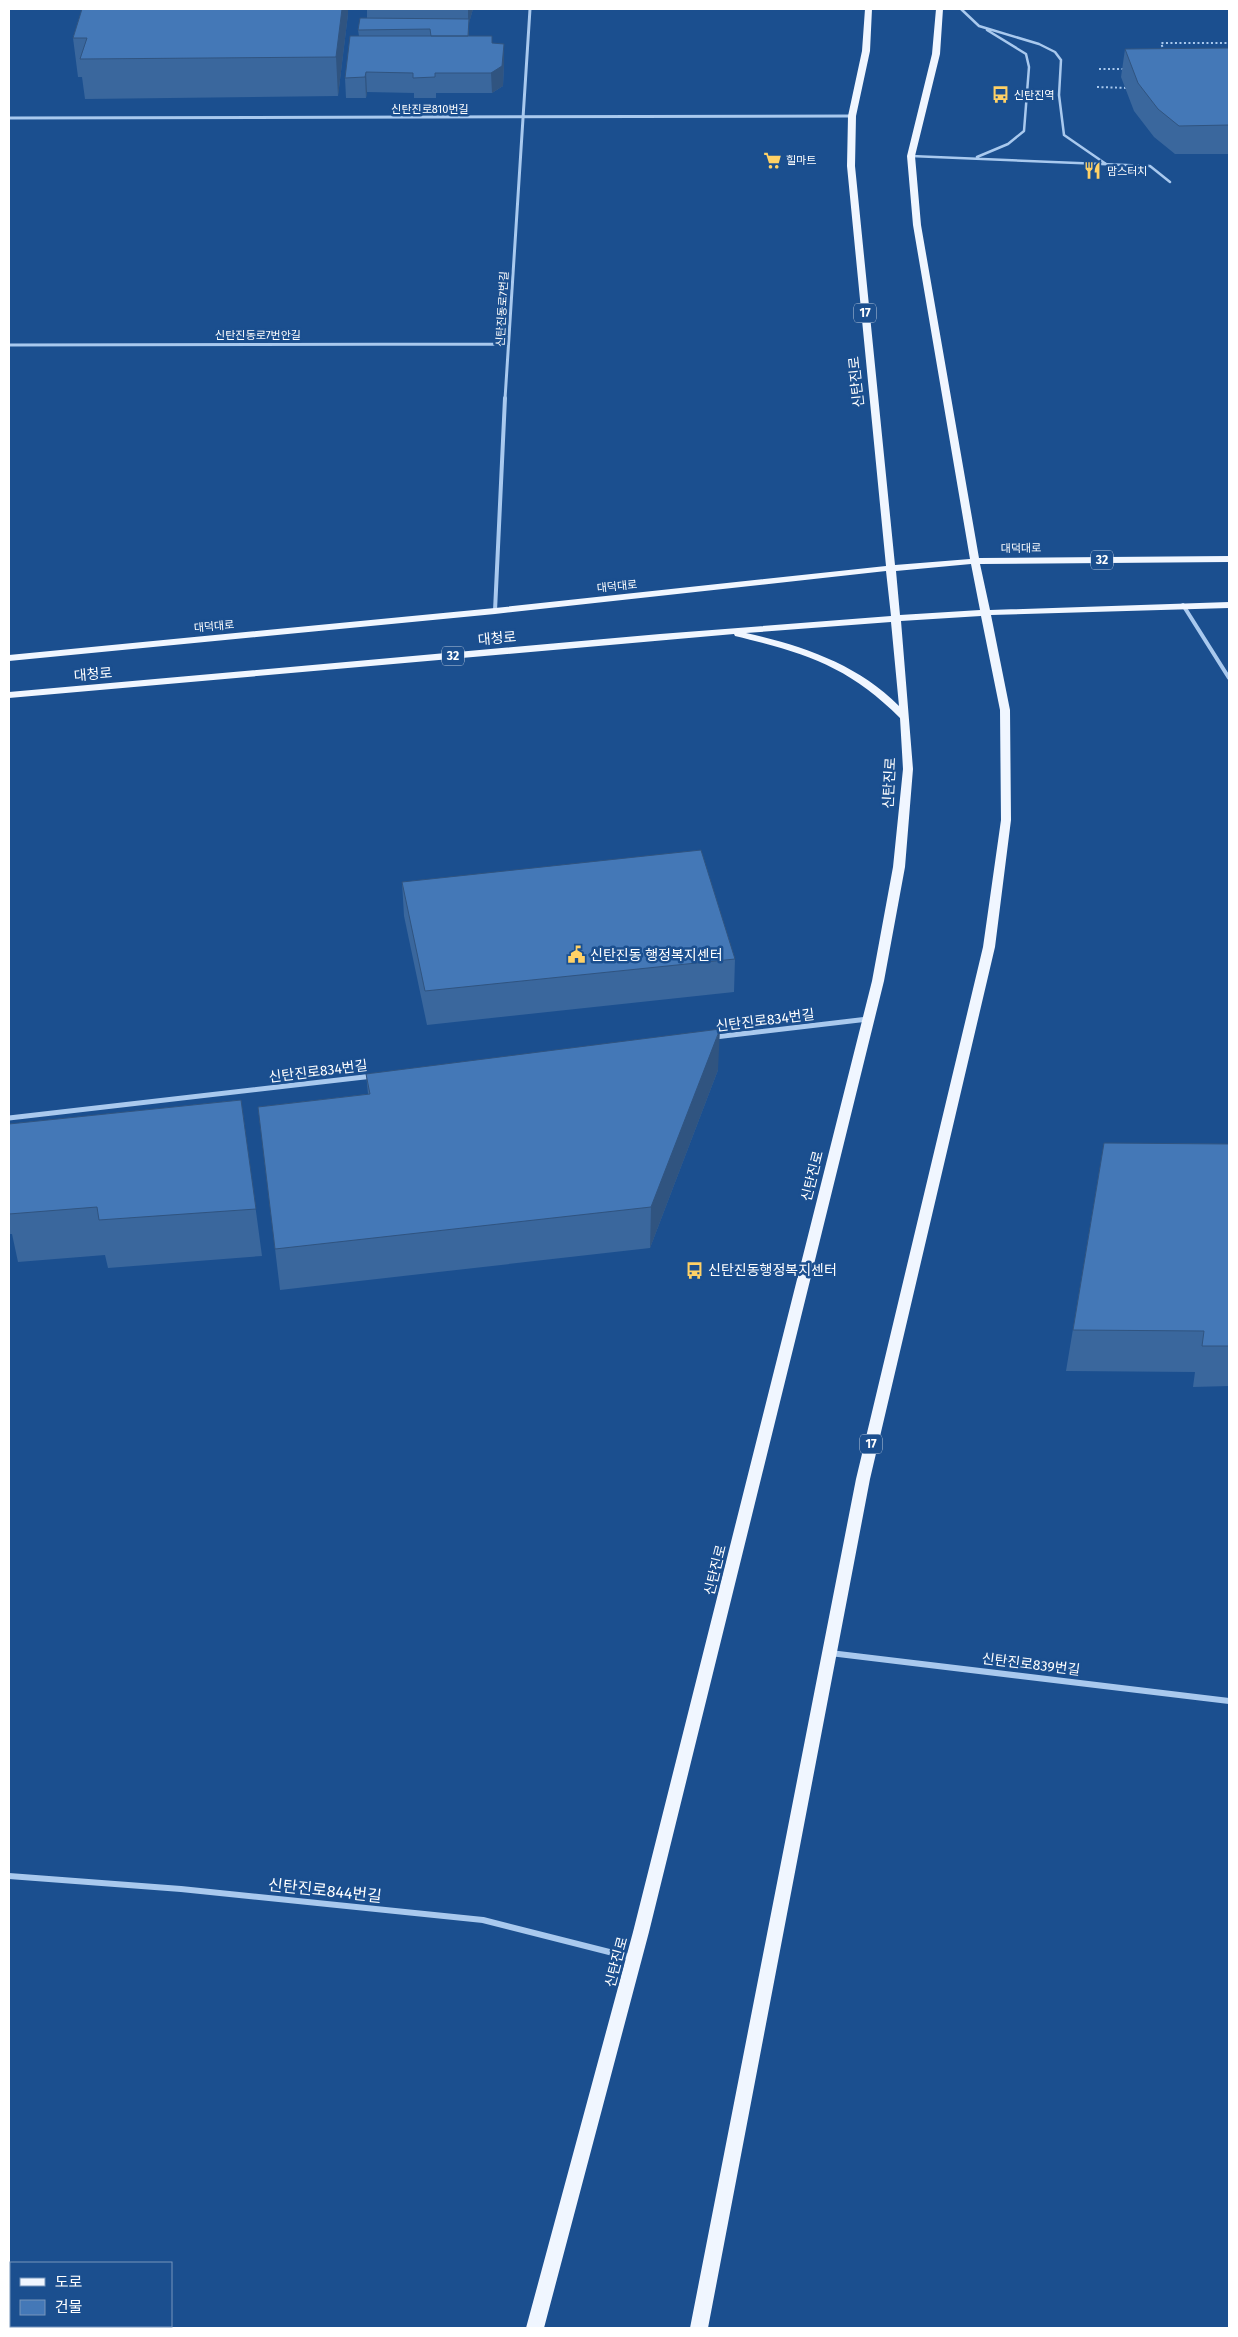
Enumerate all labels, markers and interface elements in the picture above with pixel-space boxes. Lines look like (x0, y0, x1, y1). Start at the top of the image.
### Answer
bus stop icon: 신탄진역 (990, 85, 1010, 105)
place label: 신탄진역 (1014, 89, 1054, 102)
street label: 신탄진로810번길 (391, 103, 469, 116)
supermarket icon: 힐마트 (762, 150, 782, 170)
place label: 힐마트 (786, 154, 816, 167)
restaurant icon: 맘스터치 (1083, 161, 1103, 181)
place label: 맘스터치 (1107, 165, 1147, 178)
street label: 신탄진동로7번길 (494, 271, 511, 347)
road number: 17 (854, 304, 876, 322)
street label: 신탄진동로7번안길 (215, 329, 301, 342)
street label: 신탄진로 (845, 355, 868, 408)
street label: 대덕대로 (1001, 542, 1041, 555)
road number: 32 (1091, 550, 1113, 570)
street label: 대덕대로 (596, 578, 638, 595)
street label: 대덕대로 (193, 618, 235, 635)
street label: 대청로 (477, 628, 517, 649)
road number: 32 (442, 646, 464, 666)
street label: 대청로 (73, 664, 113, 685)
street label: 신탄진로 (880, 757, 899, 809)
public building icon: 신탄진동 행정복지센터 (566, 945, 586, 965)
place label: 신탄진동 행정복지센터 (590, 947, 723, 964)
street label: 신탄진로834번길 (715, 1006, 815, 1035)
street label: 신탄진로834번길 (268, 1057, 368, 1086)
street label: 신탄진로 (798, 1149, 827, 1203)
bus stop icon: 신탄진동행정복지센터 (684, 1260, 704, 1280)
place label: 신탄진동행정복지센터 (708, 1262, 837, 1279)
road number: 17 (860, 1435, 882, 1454)
street label: 신탄진로 (701, 1543, 730, 1597)
street label: 신탄진로839번길 (981, 1650, 1081, 1679)
street label: 신탄진로844번길 (267, 1875, 383, 1906)
street label: 신탄진로 (602, 1935, 631, 1989)
legend (10, 2262, 172, 2327)
text: 도로 (55, 2273, 83, 2291)
text: 건물 (55, 2298, 83, 2316)

